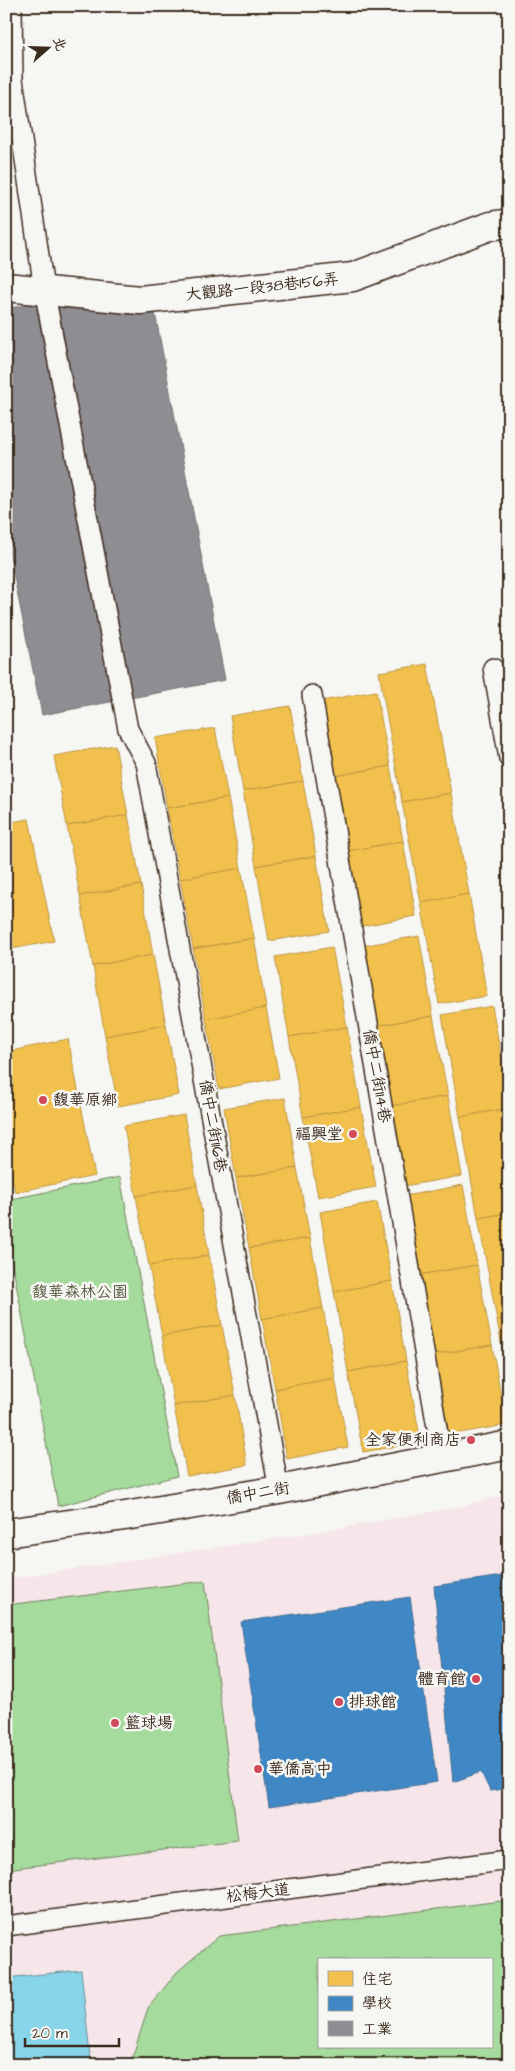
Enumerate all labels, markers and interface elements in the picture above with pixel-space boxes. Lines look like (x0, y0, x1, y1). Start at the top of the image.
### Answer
north arrow (22, 22, 72, 72)
text: 北 (47, 34, 71, 54)
street label: 大觀路一段38巷156弄 (184, 268, 340, 306)
street label: 僑中二街114巷 (358, 1027, 396, 1125)
street label: 僑中二街116巷 (194, 1078, 232, 1174)
place label: 馥華原鄉 (53, 1089, 117, 1111)
marker: 馥華原鄉 (37, 1094, 49, 1106)
place label: 福興堂 (295, 1123, 343, 1145)
marker: 福興堂 (347, 1128, 359, 1140)
park label: 馥華森林公園 (32, 1281, 128, 1303)
place label: 全家便利商店 (365, 1429, 461, 1451)
marker: 全家便利商店 (465, 1434, 477, 1446)
street label: 僑中二街 (225, 1477, 291, 1509)
place label: 體育館 (418, 1668, 466, 1690)
marker: 體育館 (470, 1673, 482, 1685)
place label: 排球館 (349, 1691, 397, 1713)
marker: 排球館 (333, 1696, 345, 1708)
place label: 籃球場 (125, 1712, 173, 1734)
marker: 籃球場 (109, 1717, 121, 1729)
place label: 華僑高中 (268, 1758, 332, 1780)
marker: 華僑高中 (252, 1763, 264, 1775)
street label: 松梅大道 (225, 1878, 291, 1908)
legend (318, 1958, 492, 2048)
text: 住宅 (362, 1969, 392, 1990)
text: 學校 (362, 1993, 392, 2014)
scale bar (25, 2016, 119, 2048)
text: 工業 (362, 2019, 392, 2040)
text: 20 m (32, 2023, 68, 2044)

